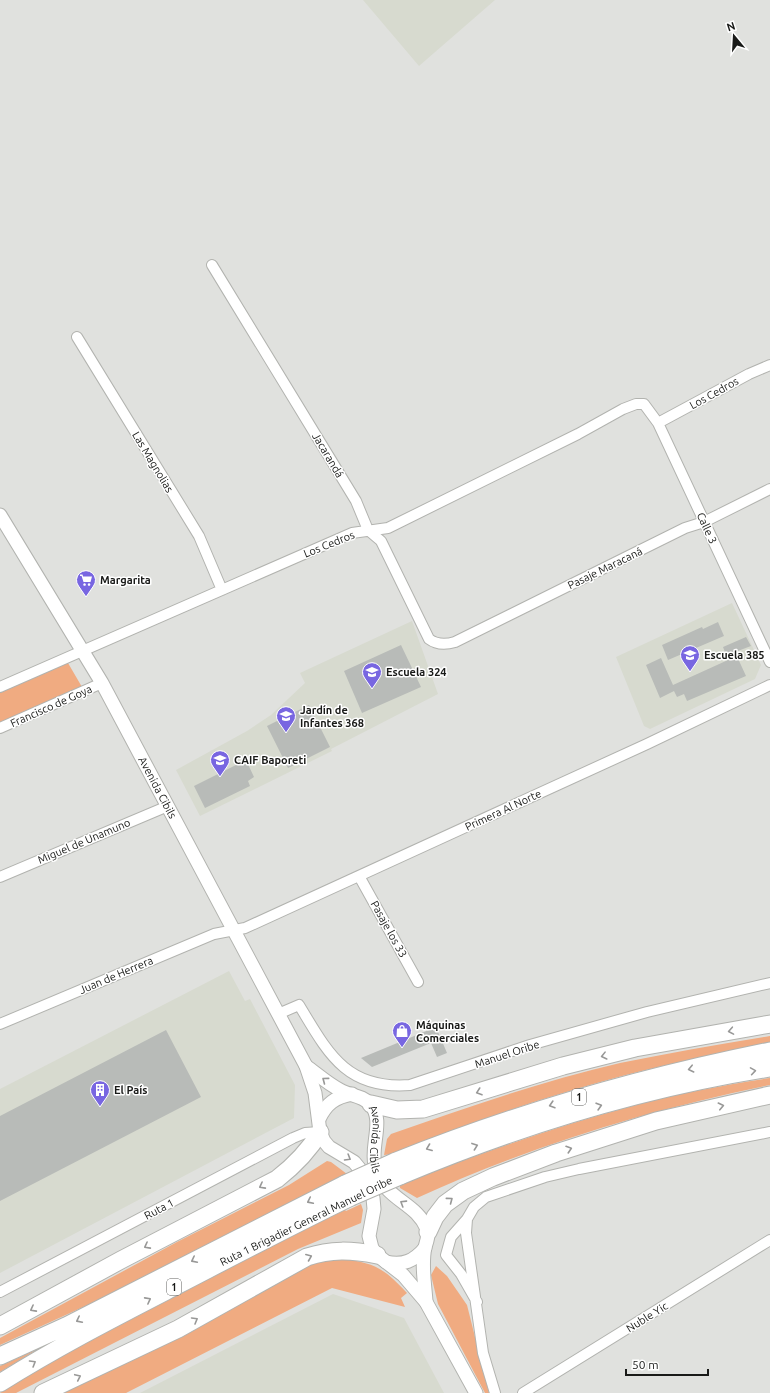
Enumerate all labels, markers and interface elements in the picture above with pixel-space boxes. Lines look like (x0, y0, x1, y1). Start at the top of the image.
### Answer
north arrow (714, 16, 754, 56)
text: N (725, 20, 737, 33)
street label: Los Cedros (688, 375, 741, 411)
street label: Las Magnolias (130, 429, 176, 495)
street label: Jacarandá (310, 430, 346, 480)
street label: Calle 3 (695, 511, 719, 545)
street label: Los Cedros (302, 528, 356, 560)
street label: Pasaje Maracaná (566, 545, 644, 591)
supermarket icon: Margarita (75, 569, 97, 597)
place label: Margarita (100, 574, 151, 586)
school or university icon: Escuela 385 (679, 644, 701, 672)
place label: Escuela 385 (704, 649, 765, 661)
school or university icon: Escuela 324 (361, 661, 383, 689)
place label: Escuela 324 (386, 666, 447, 678)
street label: Francisco de Goya (8, 683, 94, 729)
place label: Jardín de Infantes 368 (300, 704, 364, 729)
school or university icon: Jardín de Infantes 368 (275, 705, 297, 733)
school or university icon: CAIF Baporeti (209, 749, 231, 777)
place label: CAIF Baporeti (234, 754, 306, 766)
street label: Avenida Cibils (136, 755, 179, 821)
street label: Primera Al Norte (463, 787, 543, 833)
street label: Miguel de Unamuno (36, 816, 132, 866)
street label: Pasaje los 33 (369, 899, 409, 959)
street label: Juan de Herrera (77, 954, 155, 996)
place label: Máquinas Comerciales (416, 1019, 479, 1044)
shop icon: Máquinas Comerciales (391, 1020, 413, 1048)
one-way arrow (728, 1026, 735, 1034)
street label: Manuel Oribe (473, 1038, 541, 1070)
one-way arrow (601, 1051, 608, 1060)
one-way arrow (688, 1064, 694, 1072)
one-way arrow (750, 1067, 756, 1076)
one-way arrow (322, 1078, 329, 1085)
building icon: El País (89, 1079, 111, 1107)
place label: El País (114, 1084, 147, 1096)
one-way arrow (476, 1087, 483, 1096)
road number: 1 (572, 1089, 586, 1105)
one-way arrow (548, 1100, 555, 1109)
one-way arrow (595, 1102, 602, 1111)
one-way arrow (717, 1102, 724, 1110)
street label: Avenida Cibils (367, 1103, 383, 1175)
one-way arrow (472, 1142, 479, 1150)
one-way arrow (425, 1143, 433, 1151)
one-way arrow (565, 1145, 572, 1154)
one-way arrow (344, 1153, 351, 1160)
street label: Ruta 1 Brigadier General Manuel Oribe (218, 1174, 394, 1268)
one-way arrow (259, 1182, 266, 1189)
street label: Ruta 1 (142, 1196, 176, 1222)
one-way arrow (307, 1196, 314, 1204)
one-way arrow (446, 1198, 453, 1205)
one-way arrow (400, 1200, 407, 1208)
one-way arrow (143, 1242, 151, 1249)
one-way arrow (305, 1253, 312, 1261)
one-way arrow (191, 1256, 199, 1263)
road number: 1 (167, 1279, 181, 1295)
one-way arrow (143, 1298, 151, 1305)
street label: Nuble Yic (624, 1300, 670, 1334)
one-way arrow (29, 1304, 37, 1312)
one-way arrow (75, 1315, 83, 1322)
one-way arrow (191, 1317, 198, 1324)
scale bar (626, 1351, 708, 1377)
text: 50 m (632, 1358, 659, 1371)
one-way arrow (29, 1360, 36, 1367)
one-way arrow (74, 1373, 81, 1381)

